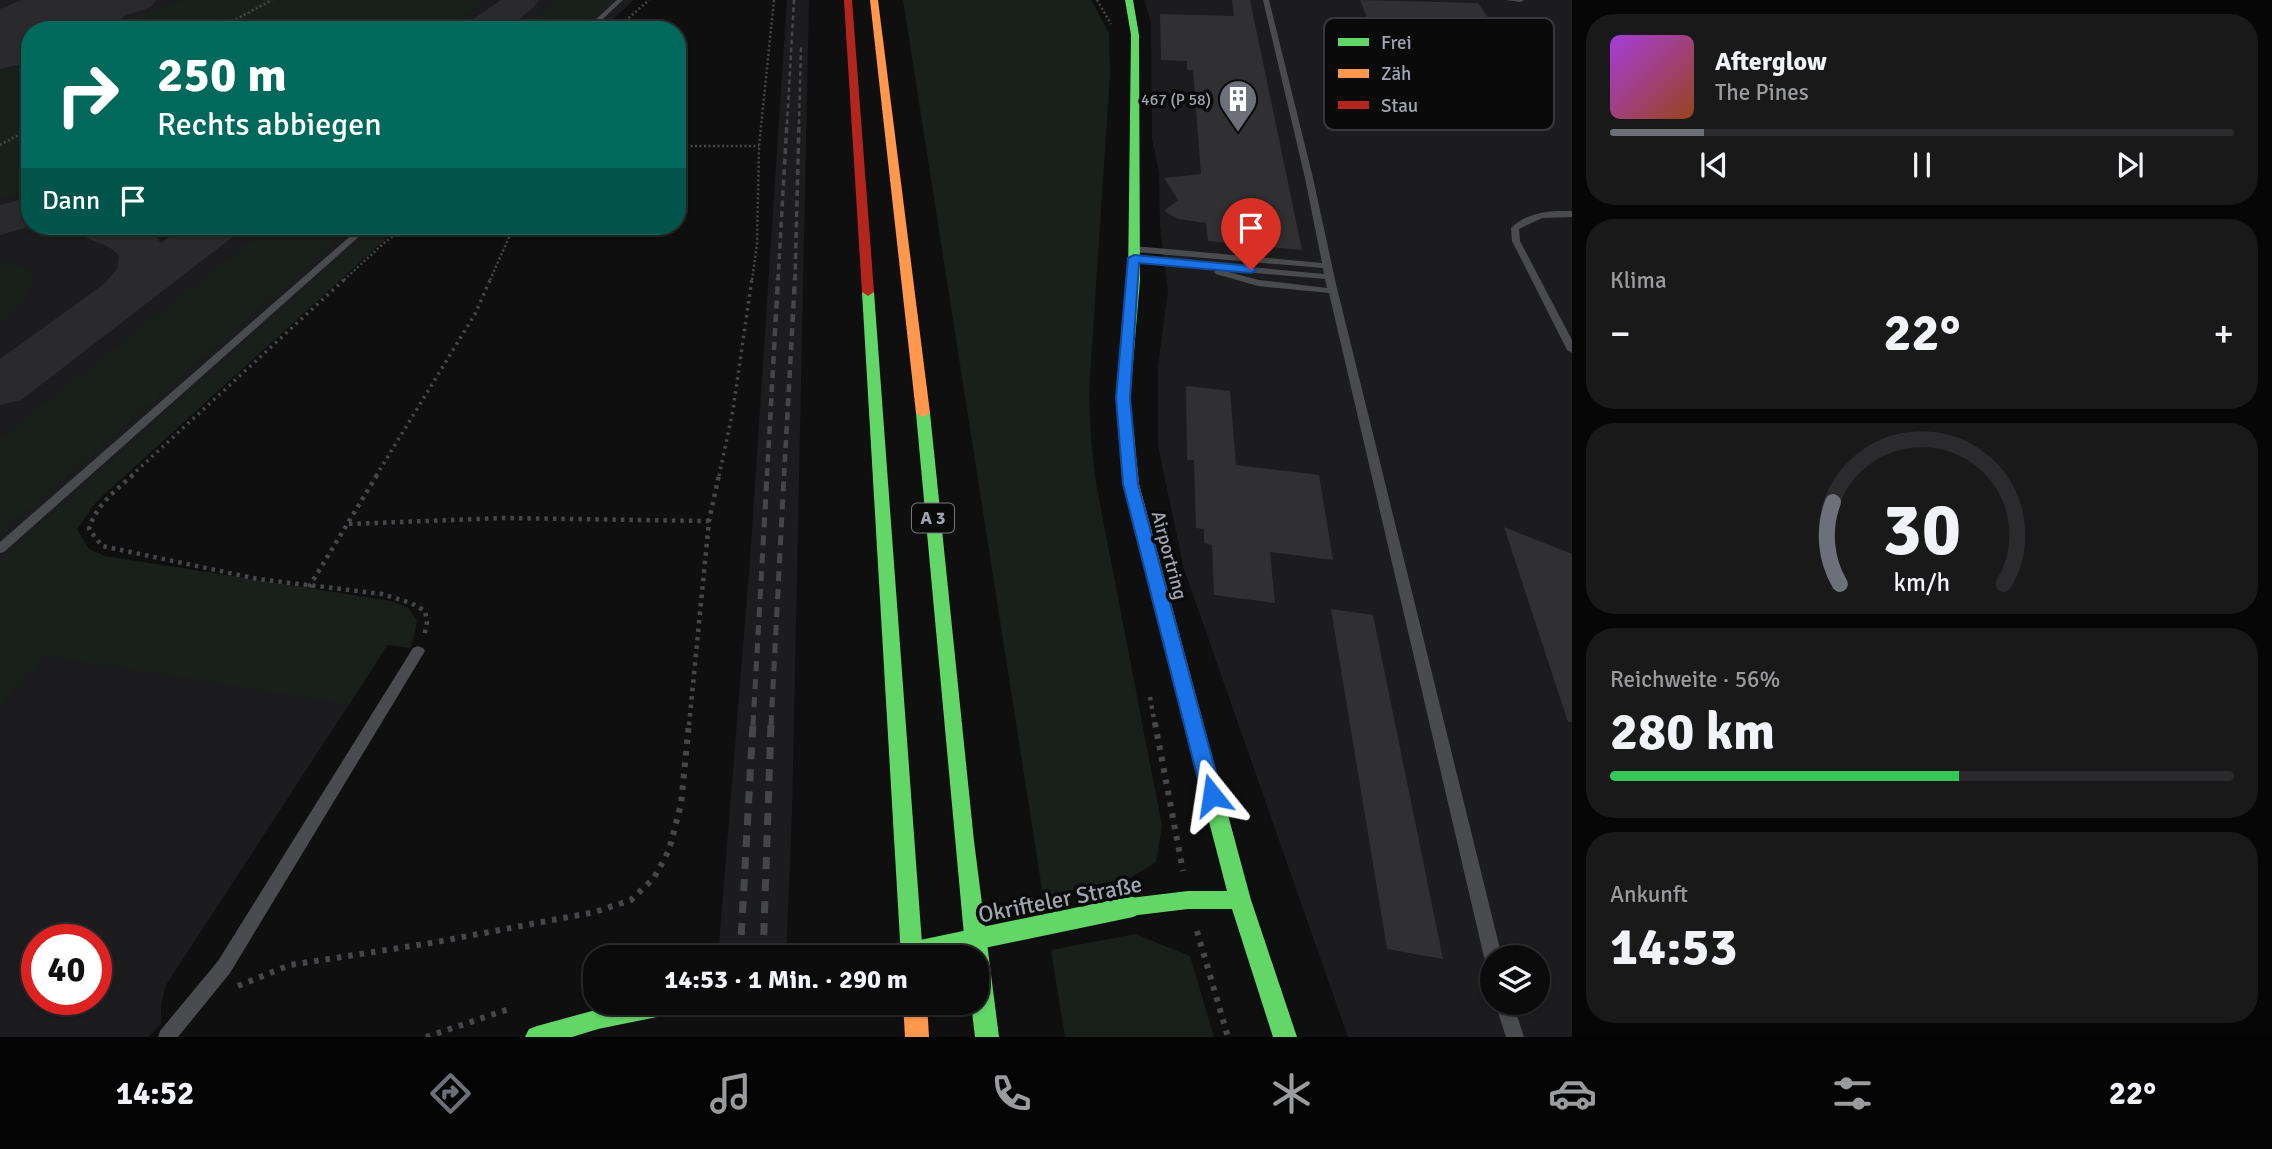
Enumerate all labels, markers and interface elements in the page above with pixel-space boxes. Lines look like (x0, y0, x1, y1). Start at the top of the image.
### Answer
legend (1324, 18, 1554, 130)
text: Frei (1381, 31, 1412, 55)
text: 250 m (157, 45, 287, 105)
text: Afterglow (1715, 46, 1827, 78)
icon: right (42, 49, 133, 140)
text: Zäh (1381, 62, 1411, 86)
building icon: 467 (P 58) (1217, 78, 1259, 133)
text: The Pines (1715, 78, 1809, 107)
place label: 467 (P 58) (1141, 90, 1211, 110)
text: Stau (1381, 94, 1418, 118)
text: Rechts abbiegen (157, 105, 382, 144)
icon: previous (1695, 146, 1733, 184)
icon: pause (1903, 146, 1941, 184)
icon: next (2111, 146, 2149, 184)
icon: arrive (114, 182, 152, 220)
text: Dann (42, 185, 100, 217)
pin (1221, 198, 1281, 270)
icon: arrive (1232, 209, 1270, 247)
text: Klima (1610, 266, 1667, 295)
text: 22° (1884, 301, 1960, 365)
text: − (1610, 310, 1631, 357)
text: + (2213, 310, 2234, 357)
text: 30 (1883, 487, 1961, 576)
road number: A 3 (912, 504, 954, 532)
street label: Airportring (1146, 508, 1192, 602)
text: km/h (1894, 567, 1950, 598)
text: Reichweite · 56% (1610, 665, 1780, 694)
text: 280 km (1610, 700, 1775, 764)
position arrow (1175, 758, 1249, 832)
street label: Okrifteler Straße (976, 869, 1144, 930)
text: Ankunft (1610, 880, 1688, 909)
text: 14:53 (1610, 915, 1738, 979)
speed limit sign: 40 (21, 924, 112, 1015)
map controls (1480, 945, 1550, 1015)
button: layers (1480, 945, 1550, 1015)
text: 14:53 · 1 Min. · 290 m (664, 964, 908, 996)
icon: directions (426, 1069, 475, 1118)
icon: music (706, 1069, 755, 1118)
icon: phone (987, 1069, 1036, 1118)
icon: climate (1267, 1069, 1316, 1118)
icon: car (1548, 1069, 1597, 1118)
icon: filters (1828, 1069, 1877, 1118)
text: 14:52 (116, 1074, 194, 1113)
text: 22° (2109, 1074, 2156, 1113)

